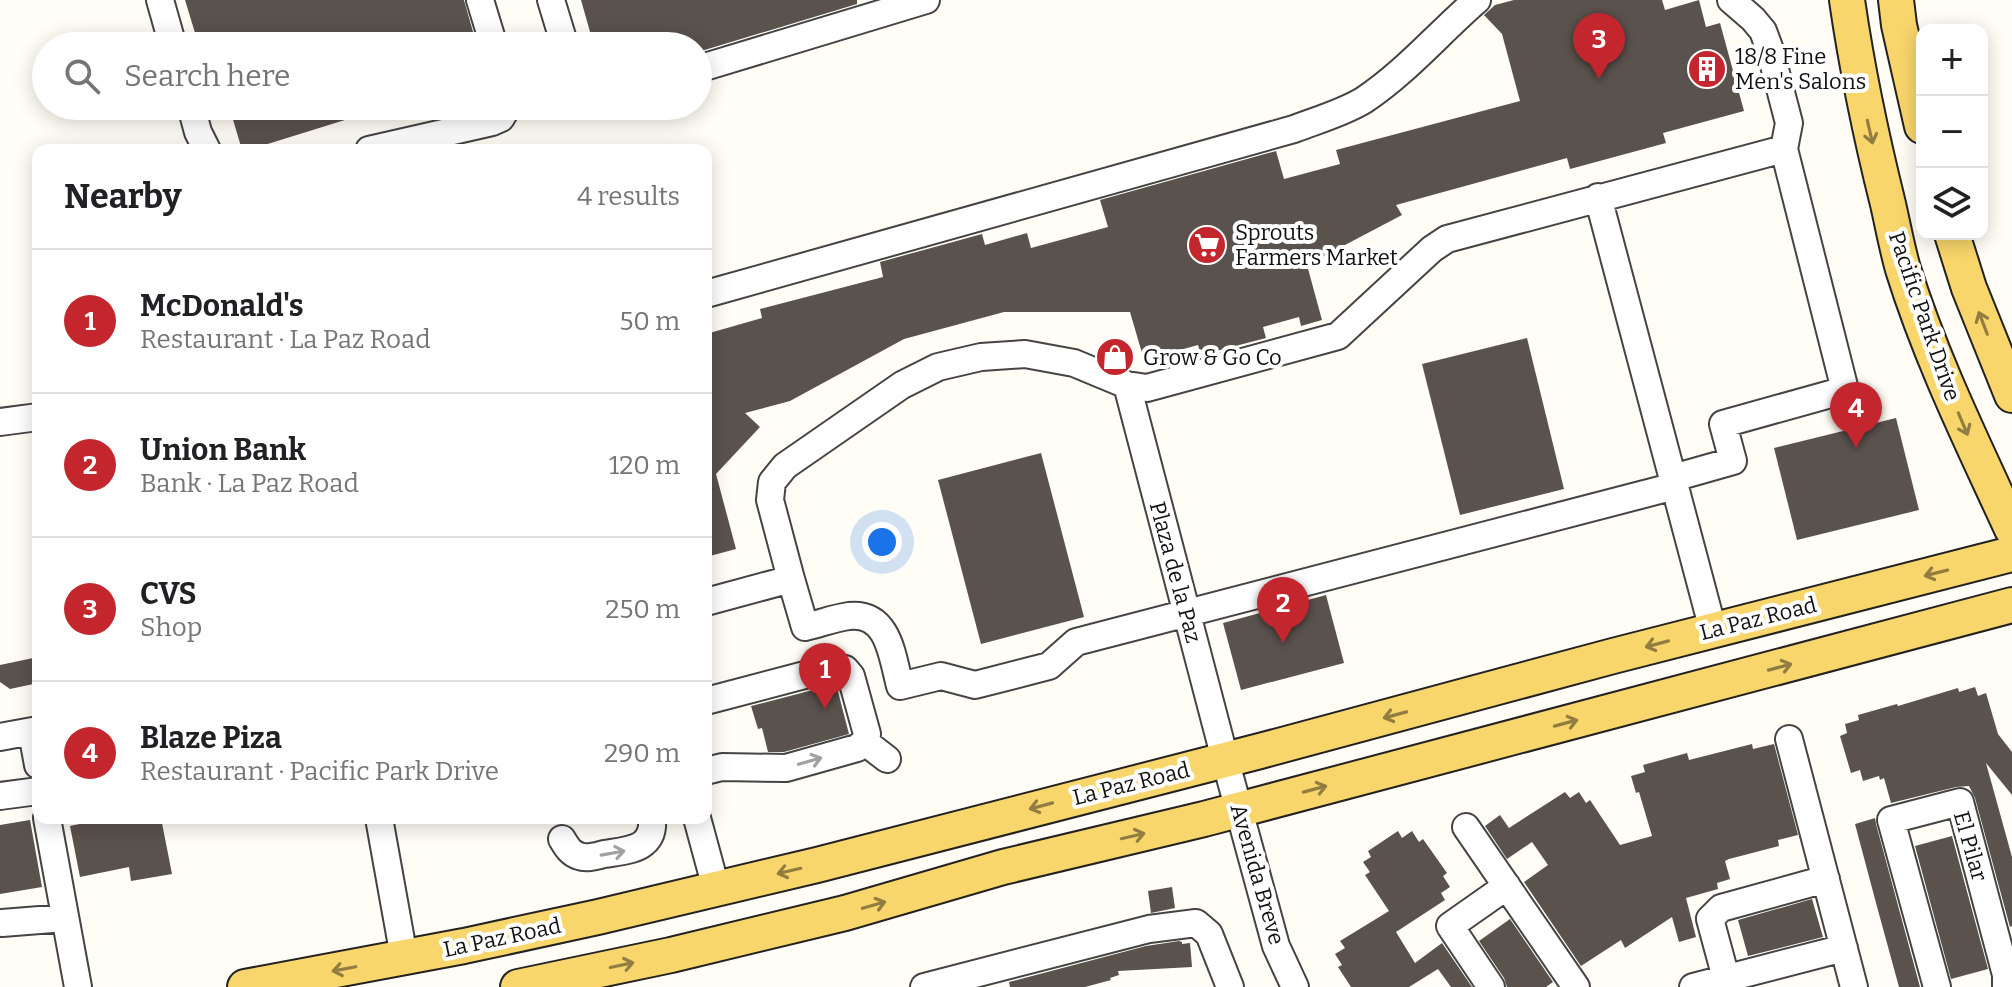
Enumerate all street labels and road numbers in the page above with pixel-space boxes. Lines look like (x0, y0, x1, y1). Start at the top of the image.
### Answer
street label: Pacific Park Drive (1883, 228, 1966, 404)
street label: Plaza de la Paz (1144, 499, 1207, 646)
street label: La Paz Road (1697, 591, 1819, 646)
street label: La Paz Road (1070, 756, 1192, 811)
street label: Avenida Breve (1225, 801, 1291, 948)
street label: El Pilar (1948, 808, 1993, 885)
street label: La Paz Road (441, 912, 563, 963)

